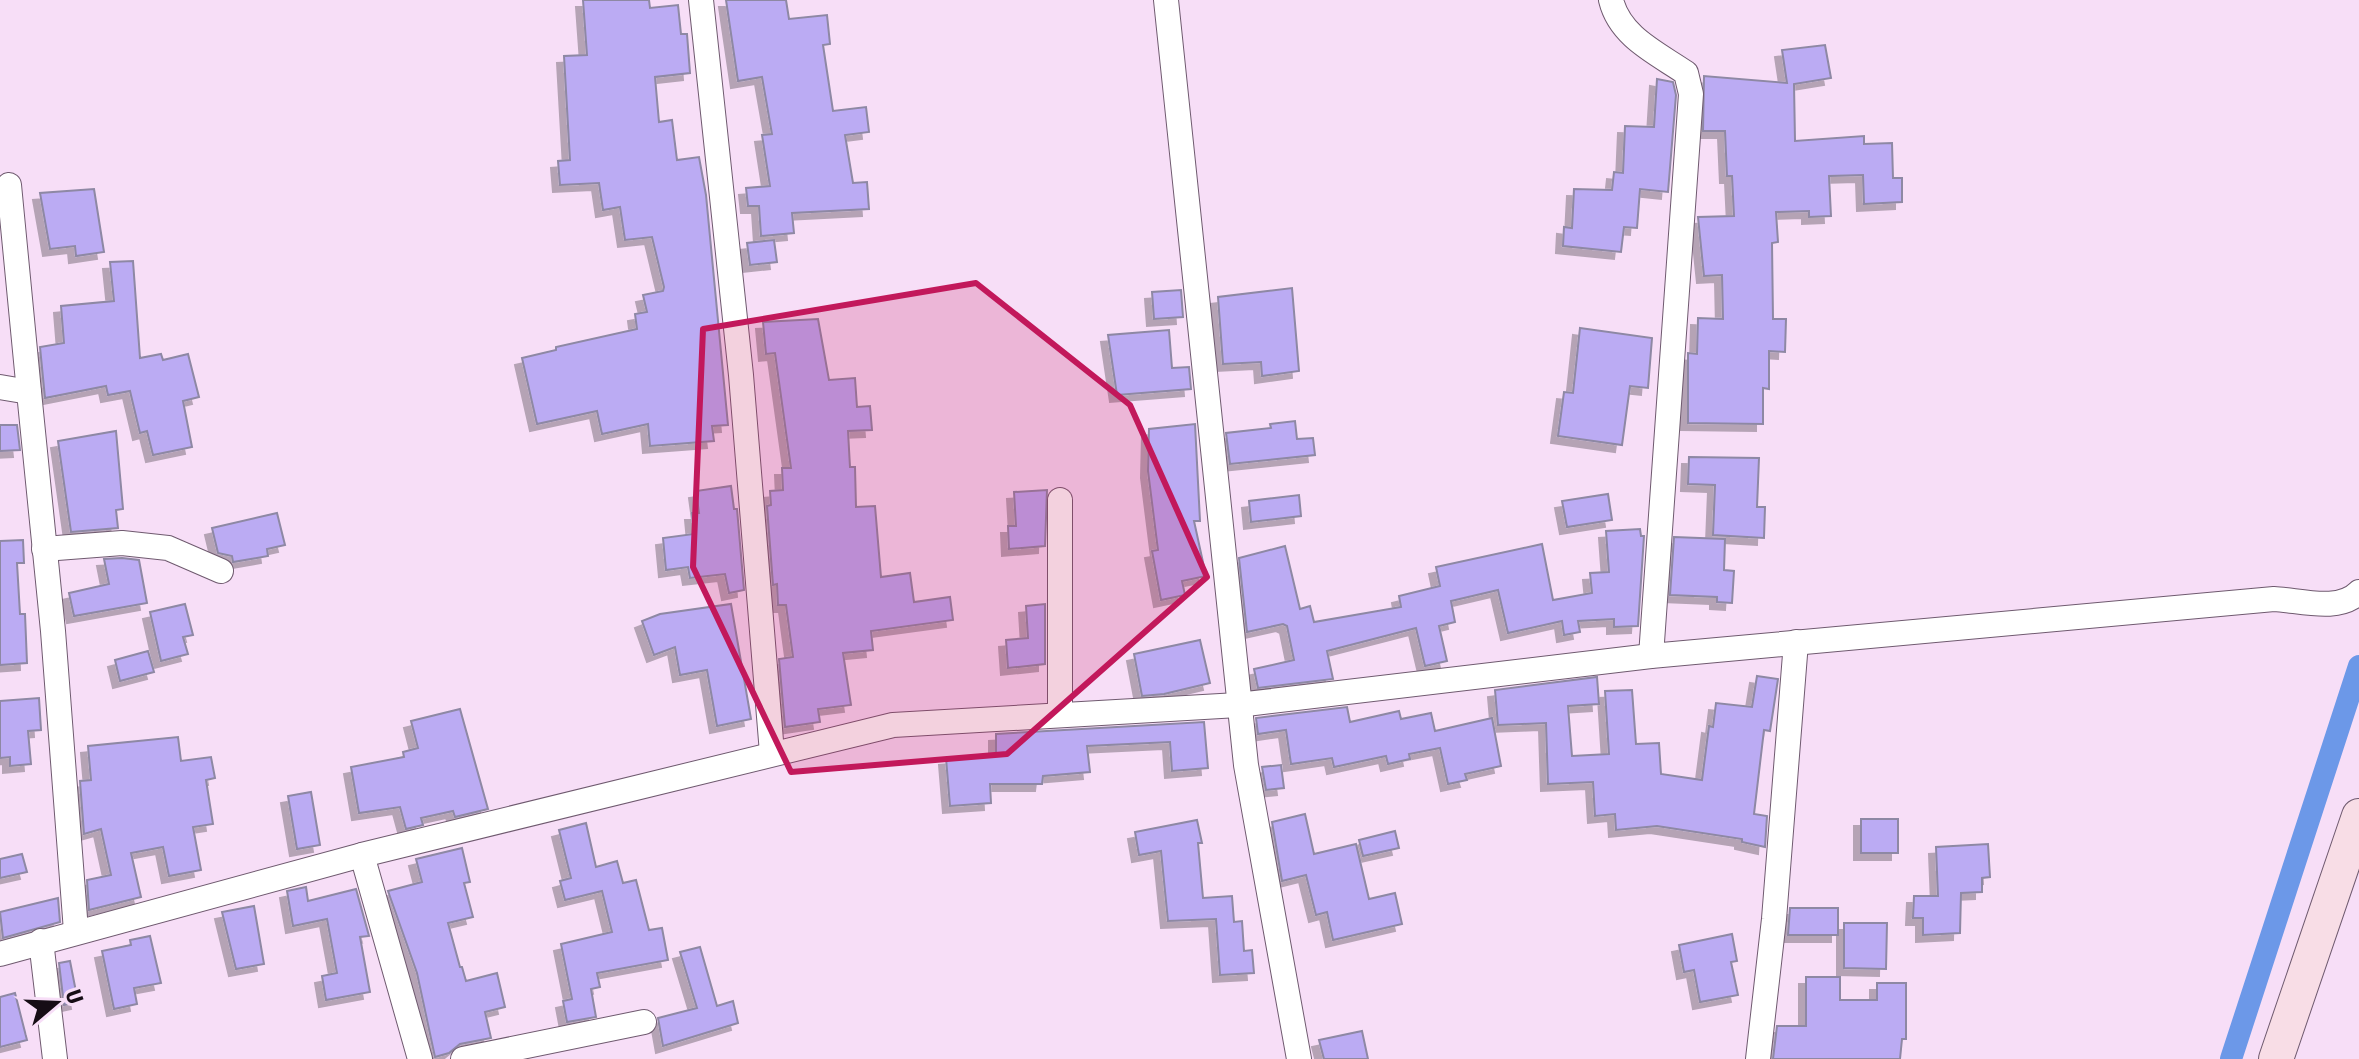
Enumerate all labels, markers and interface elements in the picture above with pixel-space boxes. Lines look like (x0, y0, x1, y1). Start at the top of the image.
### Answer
north arrow (16, 963, 96, 1043)
text: U (60, 986, 89, 1007)

